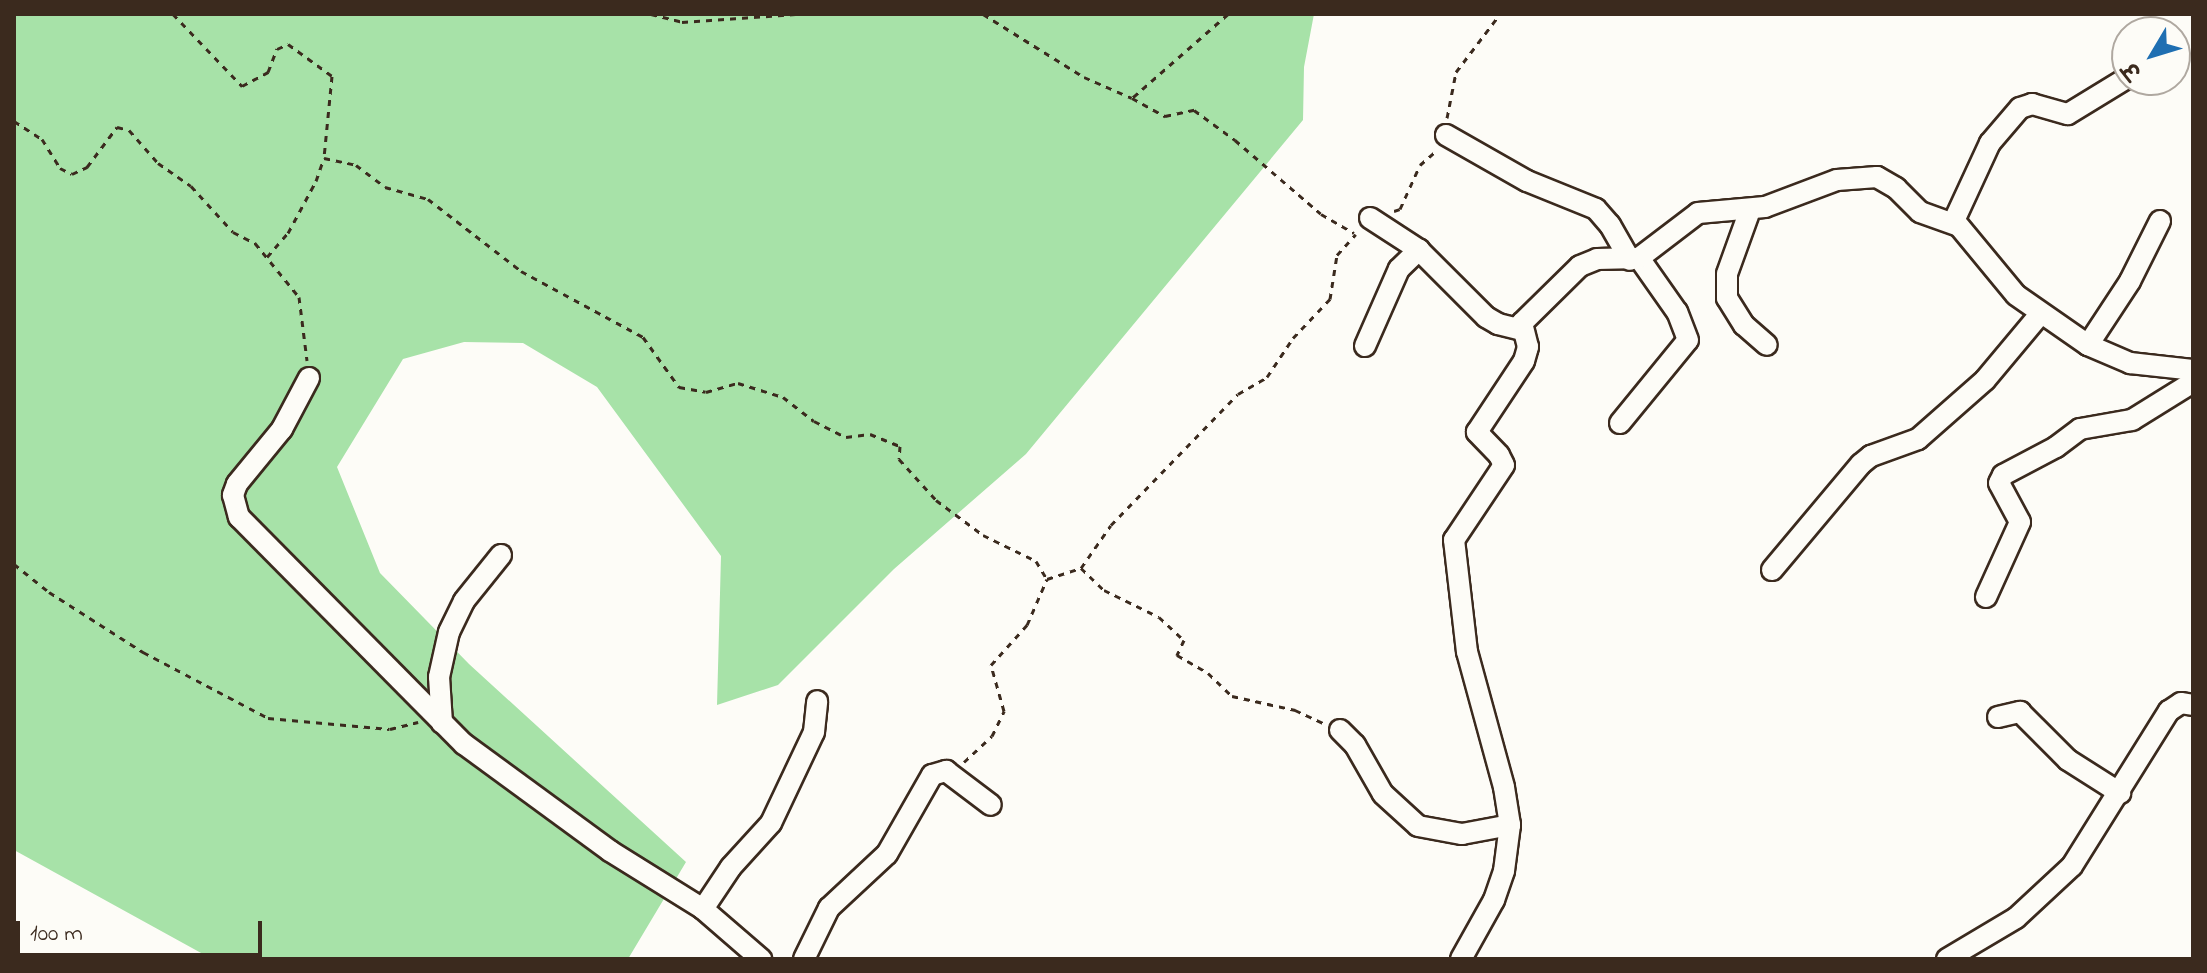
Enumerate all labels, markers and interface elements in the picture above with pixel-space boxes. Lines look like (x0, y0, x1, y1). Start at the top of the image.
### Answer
north arrow (2111, 16, 2191, 96)
text: उ (2117, 54, 2151, 85)
scale bar (20, 905, 266, 955)
text: 100 m (30, 917, 83, 952)

